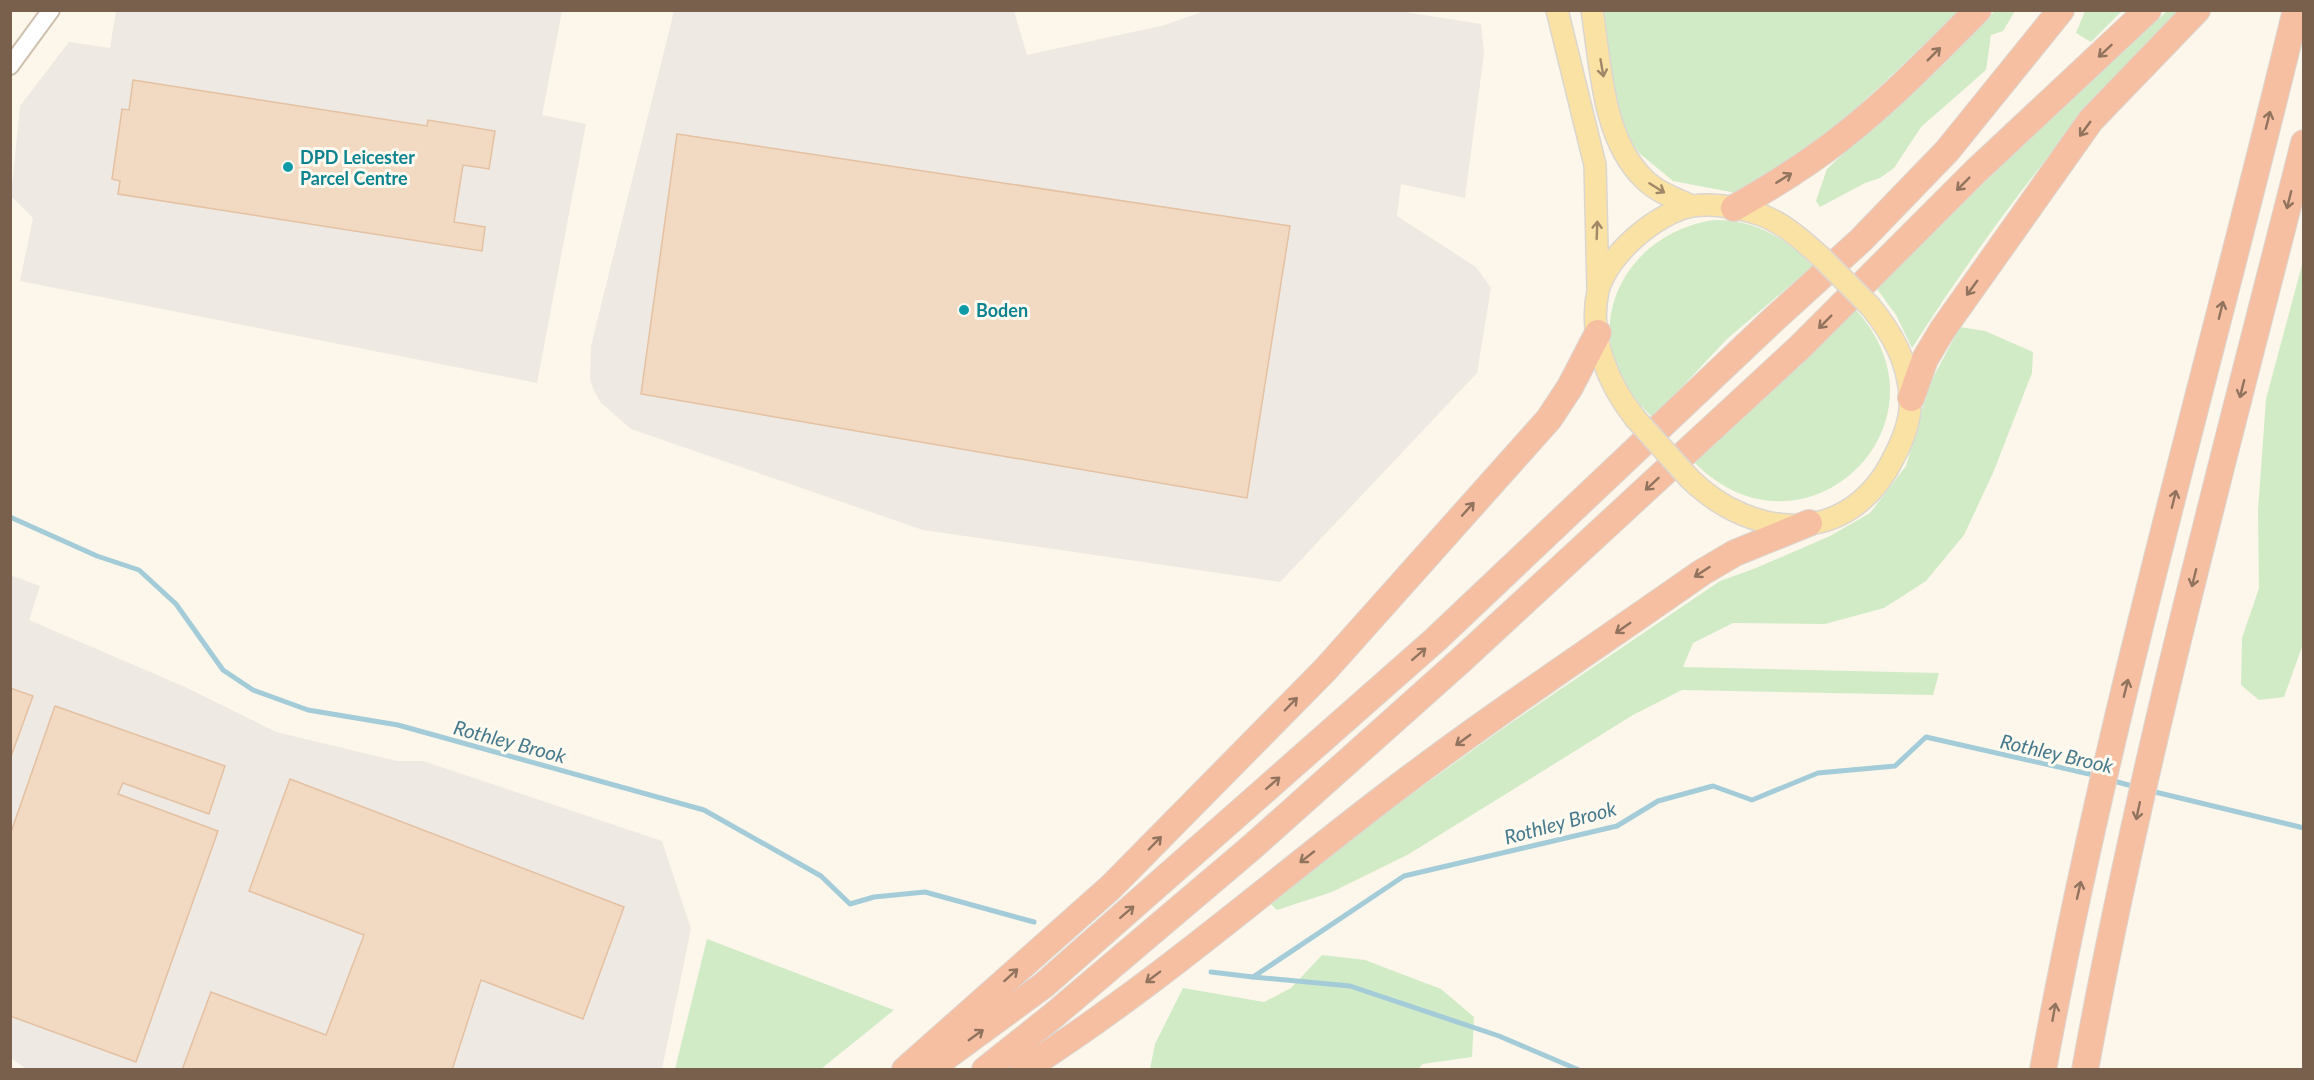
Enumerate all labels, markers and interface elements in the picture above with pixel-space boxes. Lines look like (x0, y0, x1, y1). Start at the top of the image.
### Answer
one-way arrow (2098, 43, 2113, 58)
one-way arrow (1926, 47, 1941, 61)
one-way arrow (1596, 58, 1607, 78)
one-way arrow (2263, 111, 2275, 130)
one-way arrow (2078, 121, 2091, 137)
place label: DPD Leicester Parcel Centre (300, 146, 415, 189)
marker: DPD Leicester Parcel Centre (281, 160, 295, 174)
one-way arrow (1775, 172, 1792, 184)
one-way arrow (1956, 177, 1971, 192)
one-way arrow (1648, 183, 1665, 195)
one-way arrow (2283, 190, 2295, 209)
one-way arrow (1591, 221, 1603, 241)
one-way arrow (1966, 280, 1978, 296)
place label: Boden (976, 299, 1028, 321)
one-way arrow (2216, 300, 2227, 319)
marker: Boden (957, 303, 971, 317)
one-way arrow (1818, 315, 1833, 329)
one-way arrow (2235, 379, 2247, 398)
one-way arrow (1645, 477, 1660, 491)
one-way arrow (2168, 489, 2180, 508)
one-way arrow (1461, 502, 1475, 517)
one-way arrow (1694, 567, 1711, 579)
one-way arrow (2188, 568, 2200, 587)
one-way arrow (1615, 622, 1632, 634)
one-way arrow (1411, 647, 1426, 661)
one-way arrow (2121, 679, 2133, 698)
one-way arrow (1284, 696, 1299, 711)
water label: Rothley Brook (451, 715, 569, 768)
water label: Rothley Brook (1998, 728, 2116, 778)
one-way arrow (1456, 734, 1472, 746)
one-way arrow (1265, 776, 1280, 790)
water label: Rothley Brook (1501, 795, 1619, 848)
one-way arrow (2132, 801, 2143, 820)
one-way arrow (1147, 835, 1162, 850)
one-way arrow (1299, 850, 1315, 863)
one-way arrow (2073, 881, 2085, 900)
one-way arrow (1119, 905, 1134, 919)
one-way arrow (1004, 968, 1019, 982)
one-way arrow (1146, 970, 1162, 983)
one-way arrow (2049, 1003, 2060, 1022)
one-way arrow (967, 1029, 983, 1041)

